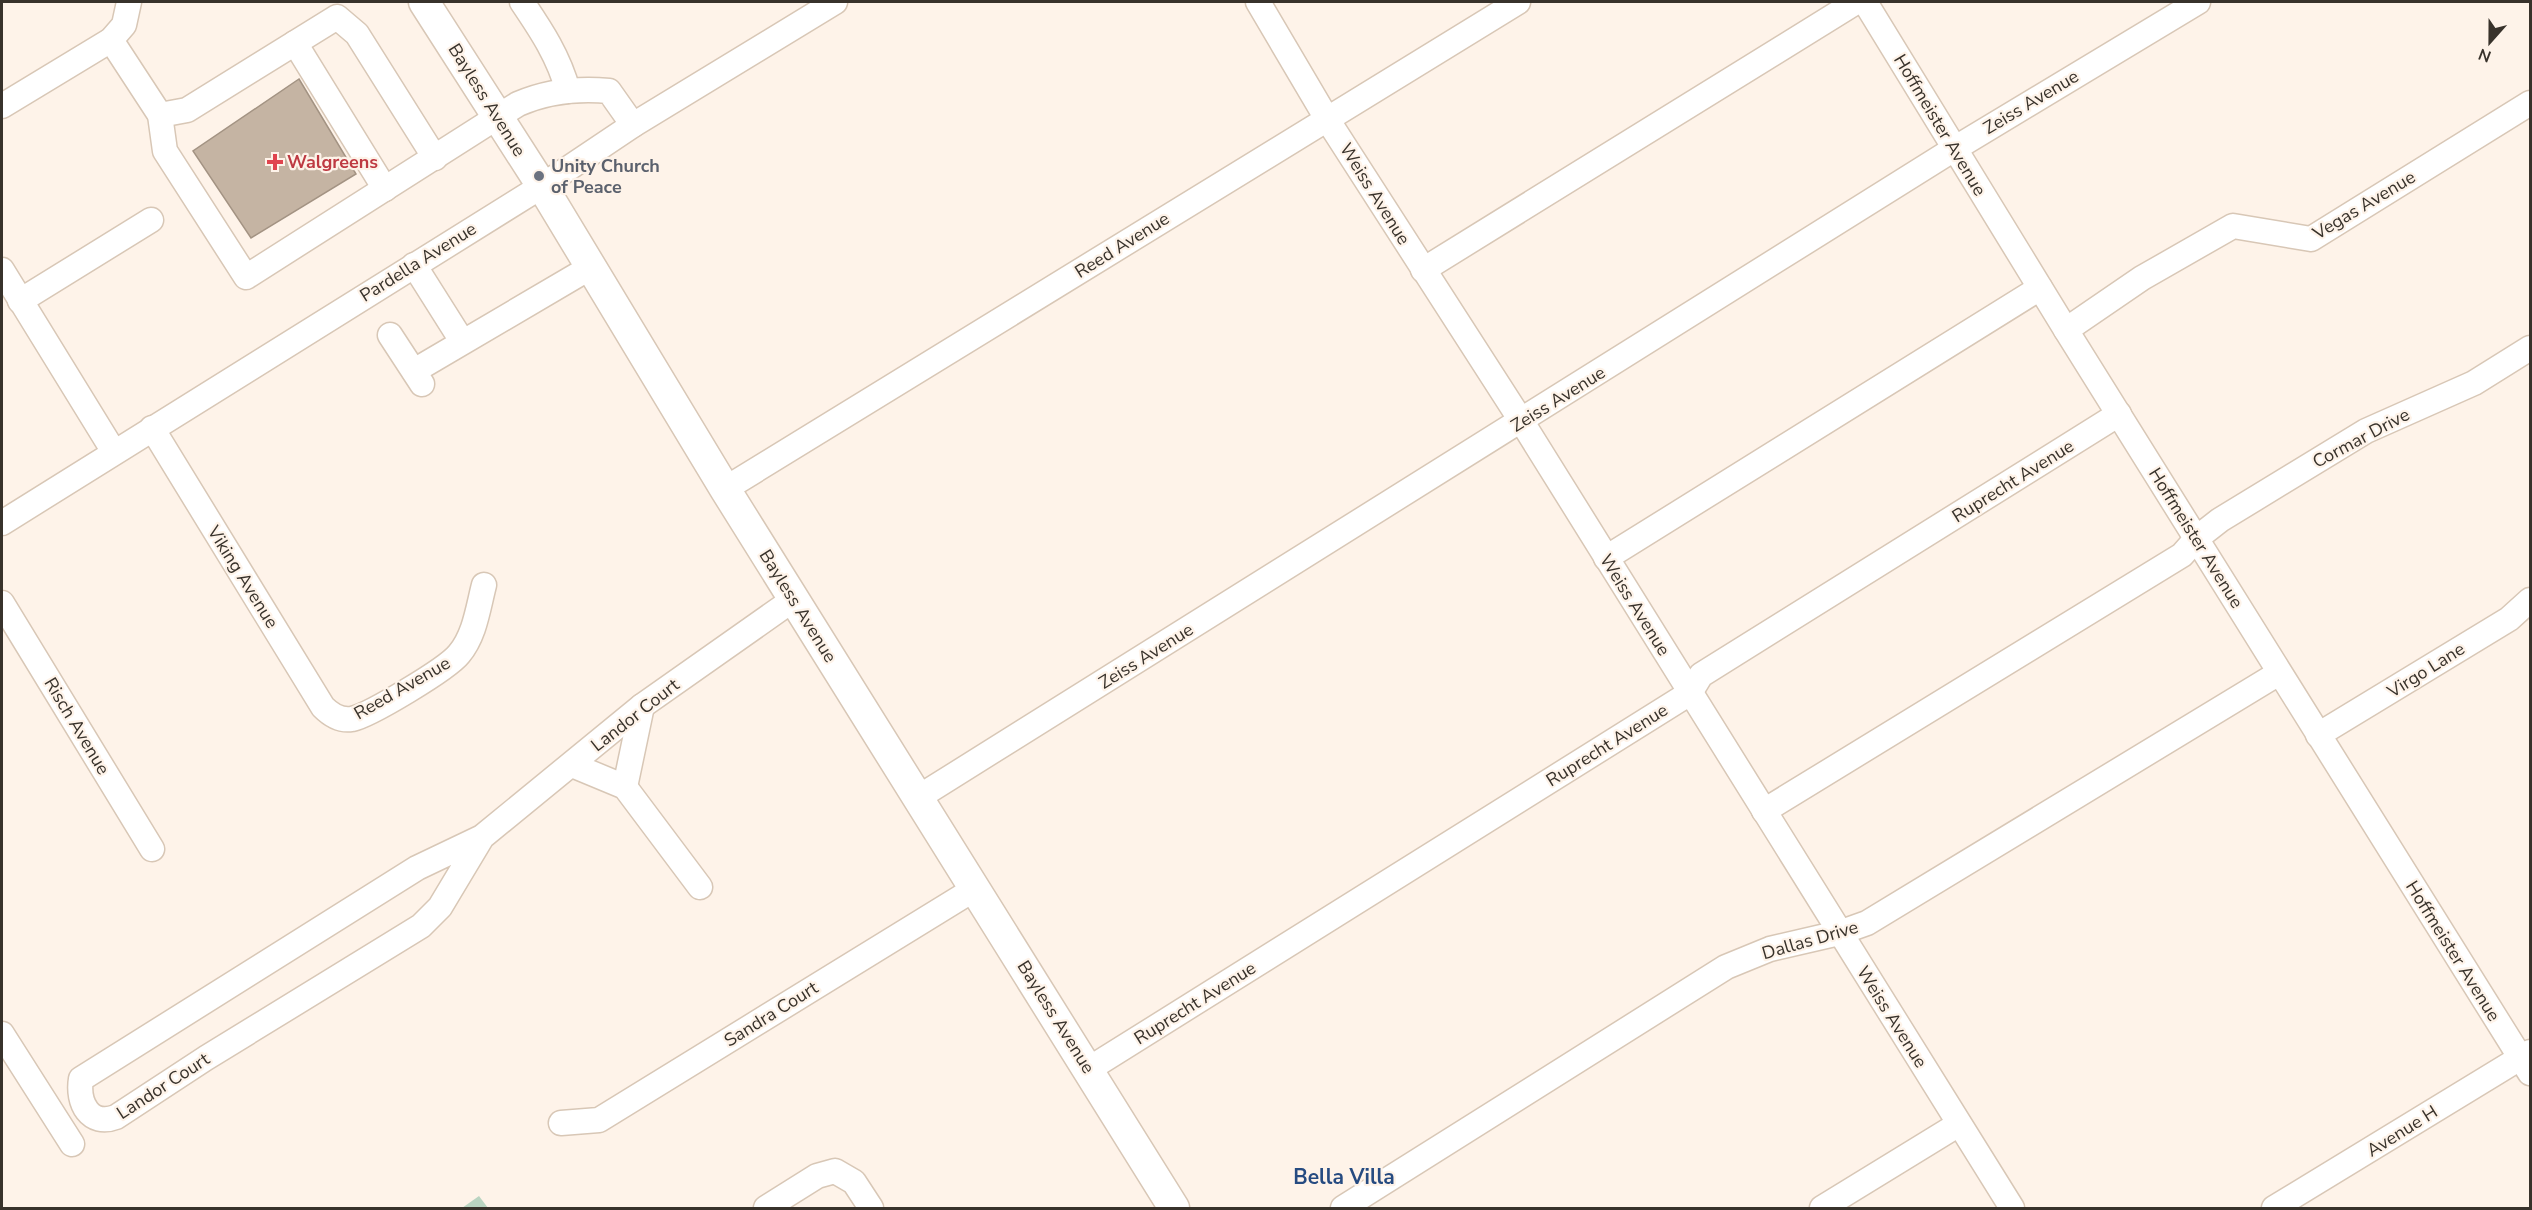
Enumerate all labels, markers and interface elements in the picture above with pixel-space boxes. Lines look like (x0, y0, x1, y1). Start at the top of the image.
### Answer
north arrow (2460, 12, 2520, 72)
street label: Bayless Avenue (443, 39, 531, 161)
text: N (2475, 43, 2495, 67)
street label: Hoffmeister Avenue (1888, 50, 1992, 200)
street label: Zeiss Avenue (1979, 64, 2083, 140)
street label: Weiss Avenue (1334, 139, 1416, 249)
place label: Walgreens (287, 150, 378, 174)
place label: Unity Church of Peace (551, 154, 660, 199)
marker: Walgreens (268, 155, 282, 169)
street label: Vegas Avenue (2307, 165, 2420, 246)
marker: Unity Church of Peace (532, 169, 546, 183)
street label: Reed Avenue (1070, 206, 1174, 284)
street label: Pardella Avenue (355, 217, 481, 307)
street label: Zeiss Avenue (1506, 360, 1610, 438)
street label: Cormar Drive (2308, 402, 2414, 474)
street label: Ruprecht Avenue (1948, 434, 2078, 528)
street label: Hoffmeister Avenue (2143, 463, 2249, 613)
street label: Viking Avenue (201, 520, 284, 633)
street label: Bayless Avenue (754, 545, 842, 667)
street label: Weiss Avenue (1594, 550, 1676, 660)
street label: Zeiss Avenue (1094, 617, 1198, 695)
street label: Virgo Lane (2382, 637, 2469, 704)
street label: Reed Avenue (350, 651, 454, 725)
street label: Risch Avenue (39, 673, 115, 779)
street label: Landor Court (586, 673, 685, 757)
street label: Ruprecht Avenue (1542, 698, 1672, 792)
street label: Hoffmeister Avenue (2400, 876, 2506, 1026)
street label: Dallas Drive (1759, 915, 1861, 965)
street label: Bayless Avenue (1012, 956, 1100, 1078)
street label: Ruprecht Avenue (1130, 956, 1260, 1050)
street label: Weiss Avenue (1851, 962, 1933, 1072)
street label: Sandra Court (719, 975, 823, 1052)
street label: Landor Court (112, 1047, 215, 1125)
street label: Avenue H (2362, 1100, 2442, 1162)
district label: Bella Villa (1293, 1163, 1395, 1191)

